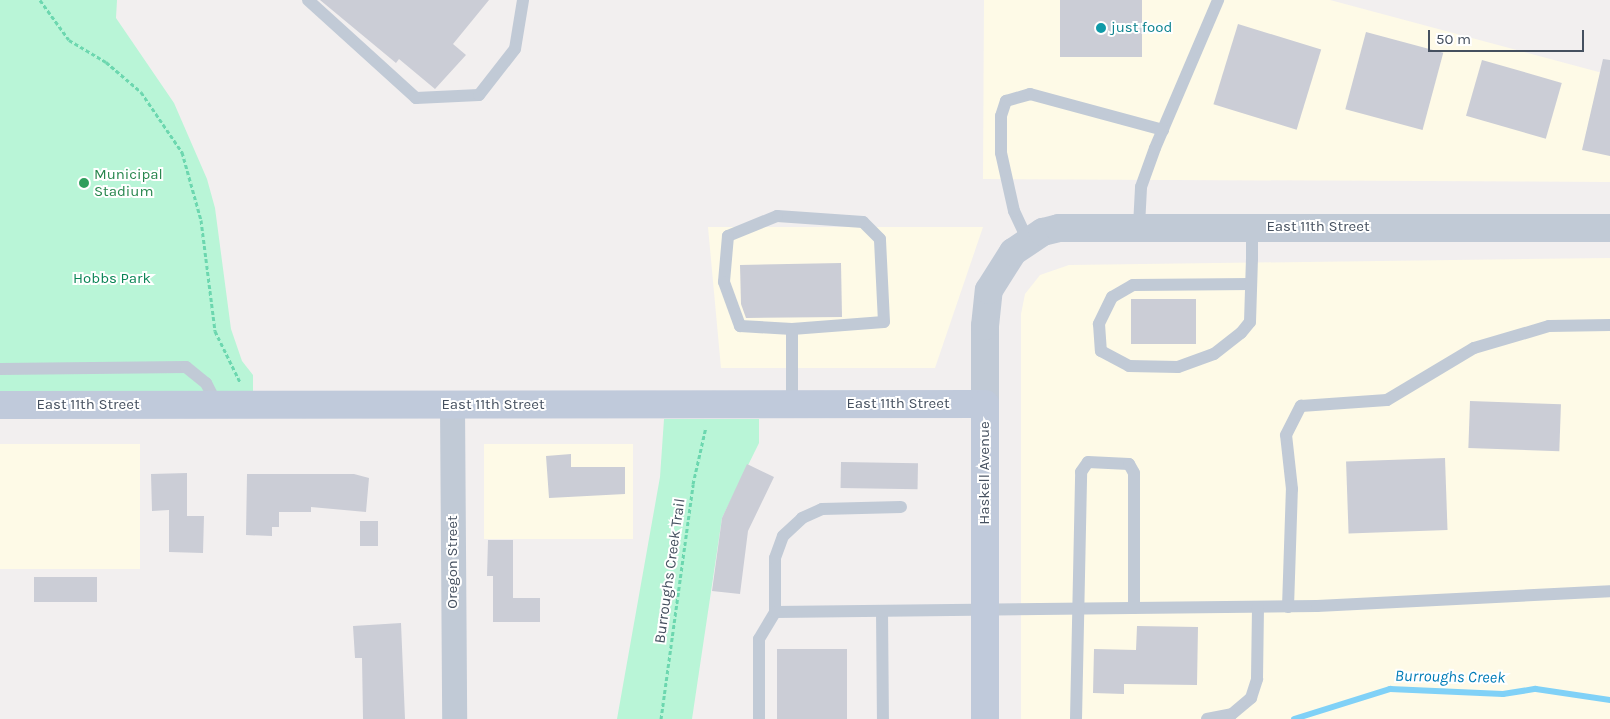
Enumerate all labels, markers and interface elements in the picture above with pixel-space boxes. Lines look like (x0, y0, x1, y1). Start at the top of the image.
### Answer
place label: just food (1111, 19, 1172, 37)
scale bar (1430, 20, 1586, 52)
marker: just food (1095, 22, 1107, 34)
text: 50 m (1436, 30, 1471, 48)
place label: Municipal Stadium (94, 165, 163, 200)
marker: Municipal Stadium (78, 177, 90, 189)
street label: East 11th Street (1266, 218, 1370, 236)
park label: Hobbs Park (73, 270, 151, 288)
street label: East 11th Street (846, 395, 950, 413)
street label: East 11th Street (36, 396, 140, 414)
street label: East 11th Street (441, 396, 545, 414)
street label: Haskell Avenue (976, 421, 994, 525)
street label: Burroughs Creek Trail (651, 497, 689, 645)
street label: Oregon Street (444, 515, 462, 609)
water label: Burroughs Creek (1395, 666, 1505, 688)

